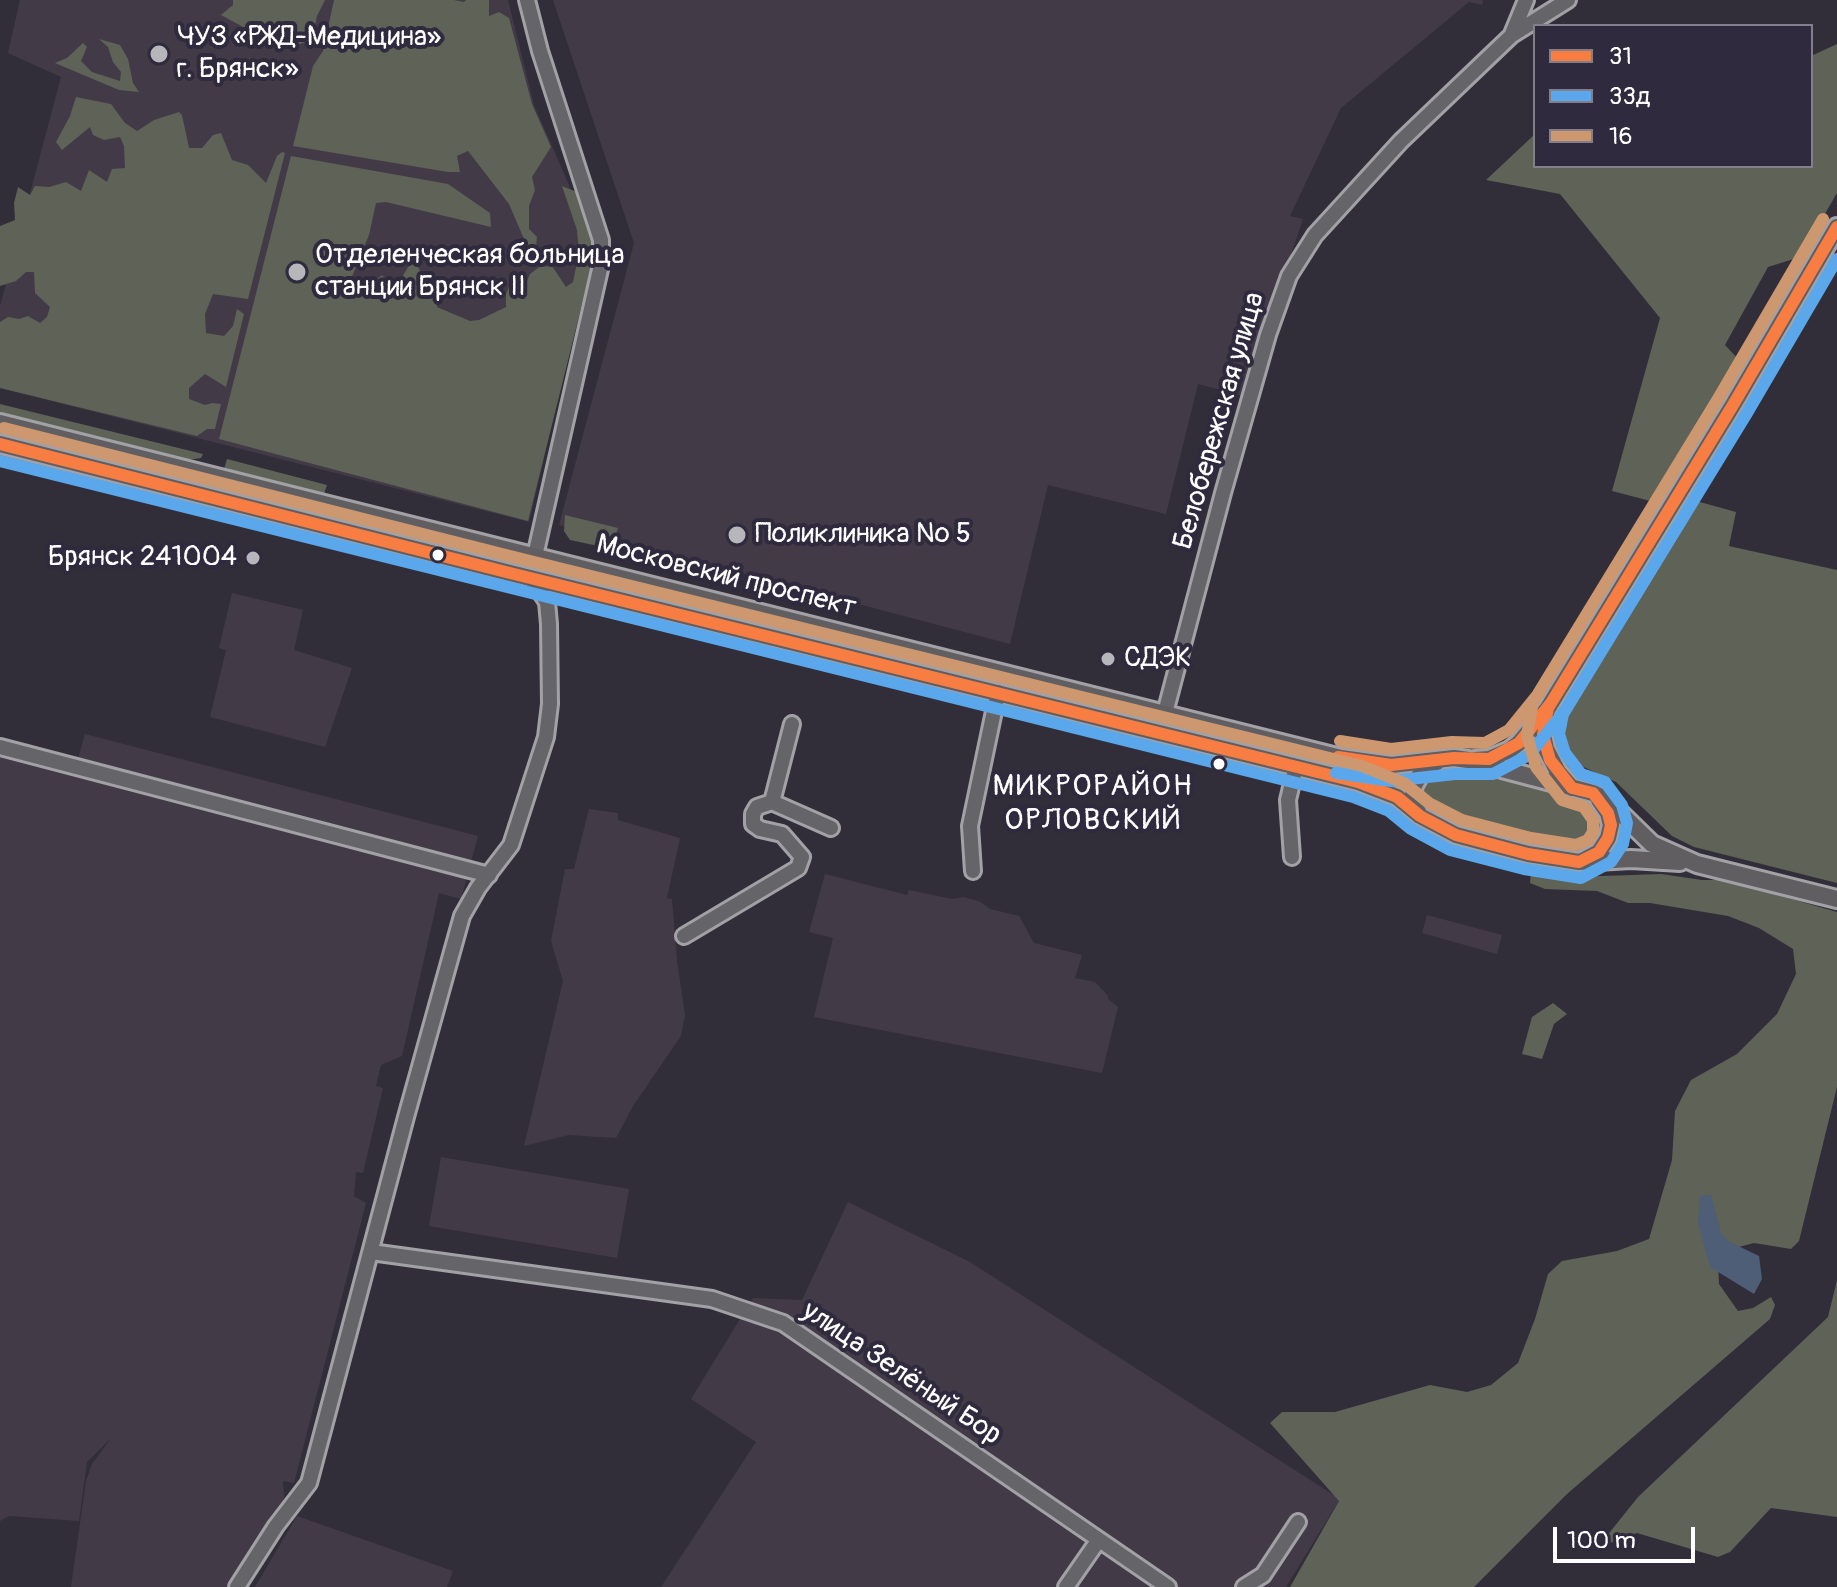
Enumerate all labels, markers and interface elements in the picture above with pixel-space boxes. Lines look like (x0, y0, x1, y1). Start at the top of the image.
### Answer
place label: ЧУЗ «РЖД-Медицина» г. Брянск» (177, 21, 441, 87)
legend (1533, 24, 1813, 168)
text: 31 (1609, 42, 1632, 71)
marker: ЧУЗ «РЖД-Медицина» г. Брянск» (148, 43, 170, 65)
text: 33д (1609, 82, 1650, 111)
text: 16 (1609, 122, 1632, 151)
place label: Отделенческая больница станции Брянск II (315, 239, 625, 305)
marker: Отделенческая больница станции Брянск II (286, 261, 308, 283)
street label: Белобережская улица (1167, 289, 1273, 553)
place label: Поликлиника № 5 (755, 518, 971, 552)
marker: Поликлиника № 5 (726, 524, 748, 546)
street label: Московский проспект (593, 528, 859, 626)
place label: Брянск 241004 (48, 541, 237, 575)
unlabelled marker (430, 547, 446, 563)
marker: Брянск 241004 (244, 549, 262, 567)
place label: СДЭК (1124, 642, 1191, 676)
marker: СДЭК (1099, 650, 1117, 668)
unlabelled marker (1211, 756, 1227, 772)
district label: МИКРОРАЙОН ОРЛОВСКИЙ (992, 769, 1194, 840)
street label: улица Зелёный Бор (795, 1295, 1007, 1453)
scale bar (1557, 1511, 1699, 1561)
text: 100 m (1567, 1526, 1636, 1555)

